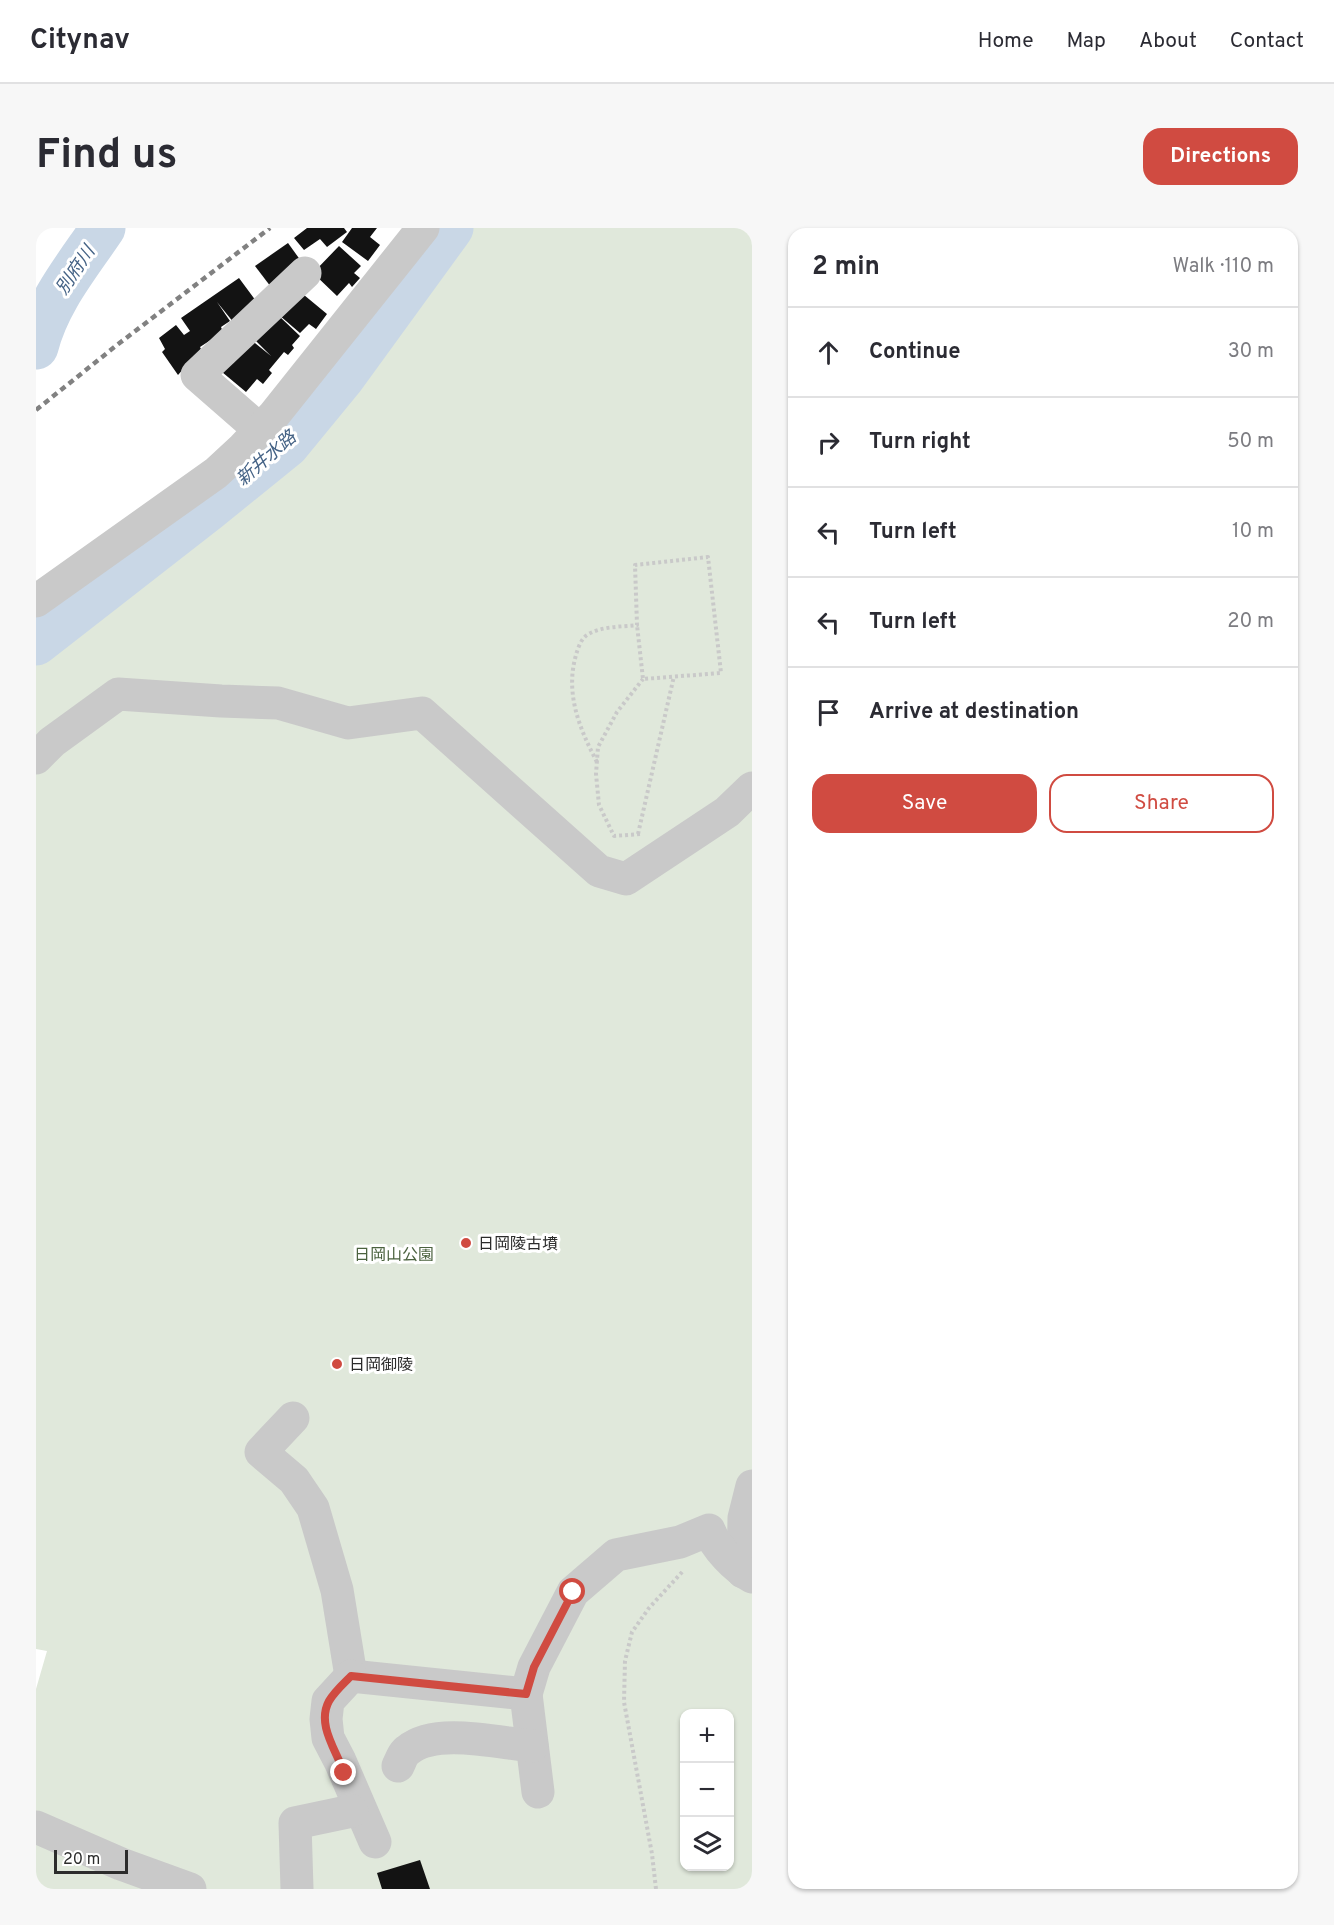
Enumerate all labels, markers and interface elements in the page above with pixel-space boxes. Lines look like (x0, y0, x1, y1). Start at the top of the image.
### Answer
text: Citynav (30, 23, 130, 59)
text: Home (978, 28, 1034, 55)
text: Map (1067, 28, 1106, 55)
text: About (1139, 28, 1197, 55)
text: Contact (1230, 28, 1304, 55)
button: Directions (1143, 128, 1298, 185)
text: Find us (36, 130, 177, 183)
water label: 別府川 (52, 240, 102, 300)
text: 2 min (812, 251, 880, 284)
text: Walk · 110 m (1173, 254, 1274, 280)
icon: ahead (812, 336, 845, 369)
text: Continue (869, 339, 960, 366)
text: 30 m (1228, 339, 1274, 365)
water label: 新井水路 (232, 426, 303, 491)
icon: right (812, 426, 845, 459)
text: Turn right (869, 429, 971, 456)
text: 50 m (1227, 429, 1274, 455)
icon: left (812, 516, 845, 549)
text: Turn left (869, 519, 957, 546)
text: 10 m (1232, 519, 1274, 545)
icon: left (812, 606, 845, 639)
text: Turn left (869, 609, 957, 636)
text: 20 m (1227, 609, 1274, 635)
icon: arrive (812, 696, 845, 729)
text: Arrive at destination (869, 699, 1079, 726)
button: Save (812, 774, 1037, 833)
button: Share (1049, 774, 1274, 833)
place label: 日岡陵古墳 (478, 1235, 558, 1255)
marker: 日岡陵古墳 (459, 1236, 473, 1250)
park label: 日岡山公園 (354, 1246, 434, 1266)
place label: 日岡御陵 (349, 1356, 413, 1376)
marker: 日岡御陵 (330, 1357, 344, 1371)
route start (559, 1578, 585, 1604)
map controls (680, 1709, 734, 1871)
button: + (680, 1709, 734, 1763)
route end (330, 1759, 356, 1785)
button: − (680, 1763, 734, 1817)
button: layers (680, 1817, 734, 1871)
scale bar (54, 1847, 128, 1874)
text: 20 m (63, 1850, 100, 1870)

